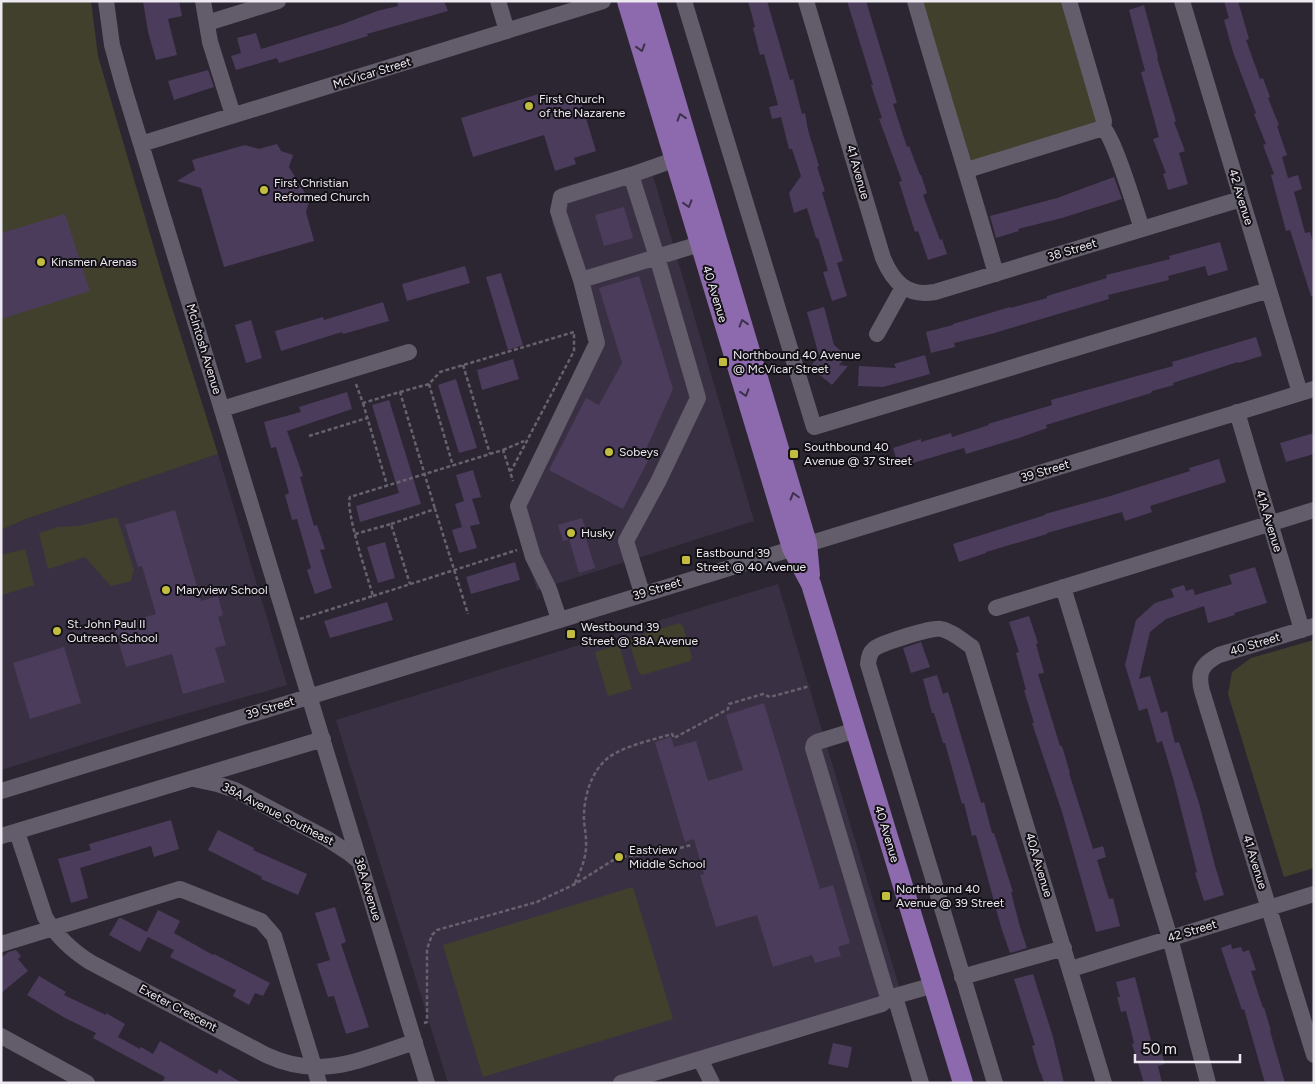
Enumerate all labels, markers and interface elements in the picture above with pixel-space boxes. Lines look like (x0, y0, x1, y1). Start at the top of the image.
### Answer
one-way arrow (636, 43, 646, 52)
street label: McVicar Street (331, 54, 413, 92)
place label: First Church of the Nazarene (539, 92, 626, 120)
marker: First Church of the Nazarene (523, 100, 535, 112)
one-way arrow (677, 114, 687, 122)
street label: 41 Avenue (844, 143, 873, 201)
street label: 42 Avenue (1226, 167, 1256, 227)
place label: First Christian Reformed Church (274, 176, 370, 204)
marker: First Christian Reformed Church (258, 184, 270, 196)
one-way arrow (682, 199, 692, 207)
street label: 38 Street (1046, 236, 1099, 264)
place label: Kinsmen Arenas (51, 255, 137, 269)
marker: Kinsmen Arenas (35, 256, 47, 268)
street label: 40 Avenue (700, 264, 730, 325)
street label: McIntosh Avenue (184, 302, 225, 396)
one-way arrow (738, 320, 748, 328)
place label: Northbound 40 Avenue @ McVicar Street (733, 348, 861, 376)
marker: Northbound 40 Avenue @ McVicar Street (717, 356, 729, 368)
one-way arrow (739, 388, 749, 396)
place label: Southbound 40 Avenue @ 37 Street (804, 440, 912, 468)
place label: Sobeys (619, 445, 659, 459)
marker: Sobeys (603, 446, 615, 458)
marker: Southbound 40 Avenue @ 37 Street (788, 448, 800, 460)
street label: 39 Street (1019, 457, 1071, 485)
street label: 41A Avenue (1253, 488, 1285, 554)
one-way arrow (789, 492, 799, 501)
place label: Husky (581, 526, 615, 540)
marker: Husky (565, 527, 577, 539)
place label: Eastbound 39 Street @ 40 Avenue (696, 546, 807, 574)
marker: Eastbound 39 Street @ 40 Avenue (680, 554, 692, 566)
street label: 39 Street (631, 575, 683, 603)
place label: Maryview School (176, 583, 268, 597)
marker: Maryview School (160, 584, 172, 596)
place label: St. John Paul II Outreach School (67, 617, 158, 645)
place label: Westbound 39 Street @ 38A Avenue (581, 620, 698, 648)
marker: St. John Paul II Outreach School (51, 625, 63, 637)
marker: Westbound 39 Street @ 38A Avenue (565, 628, 577, 640)
street label: 40 Street (1228, 630, 1282, 658)
street label: 39 Street (244, 694, 296, 722)
street label: 38A Avenue Southeast (220, 780, 337, 848)
street label: 40 Avenue (872, 804, 902, 865)
street label: 40A Avenue (1023, 831, 1056, 899)
street label: 41 Avenue (1240, 833, 1270, 891)
place label: Eastview Middle School (629, 843, 705, 871)
marker: Eastview Middle School (613, 851, 625, 863)
street label: 38A Avenue (352, 856, 384, 923)
place label: Northbound 40 Avenue @ 39 Street (896, 882, 1005, 910)
marker: Northbound 40 Avenue @ 39 Street (880, 890, 892, 902)
street label: 42 Street (1166, 917, 1219, 945)
street label: Exeter Crescent (137, 982, 220, 1035)
scale bar (1135, 1032, 1240, 1064)
text: 50 m (1142, 1040, 1177, 1058)

